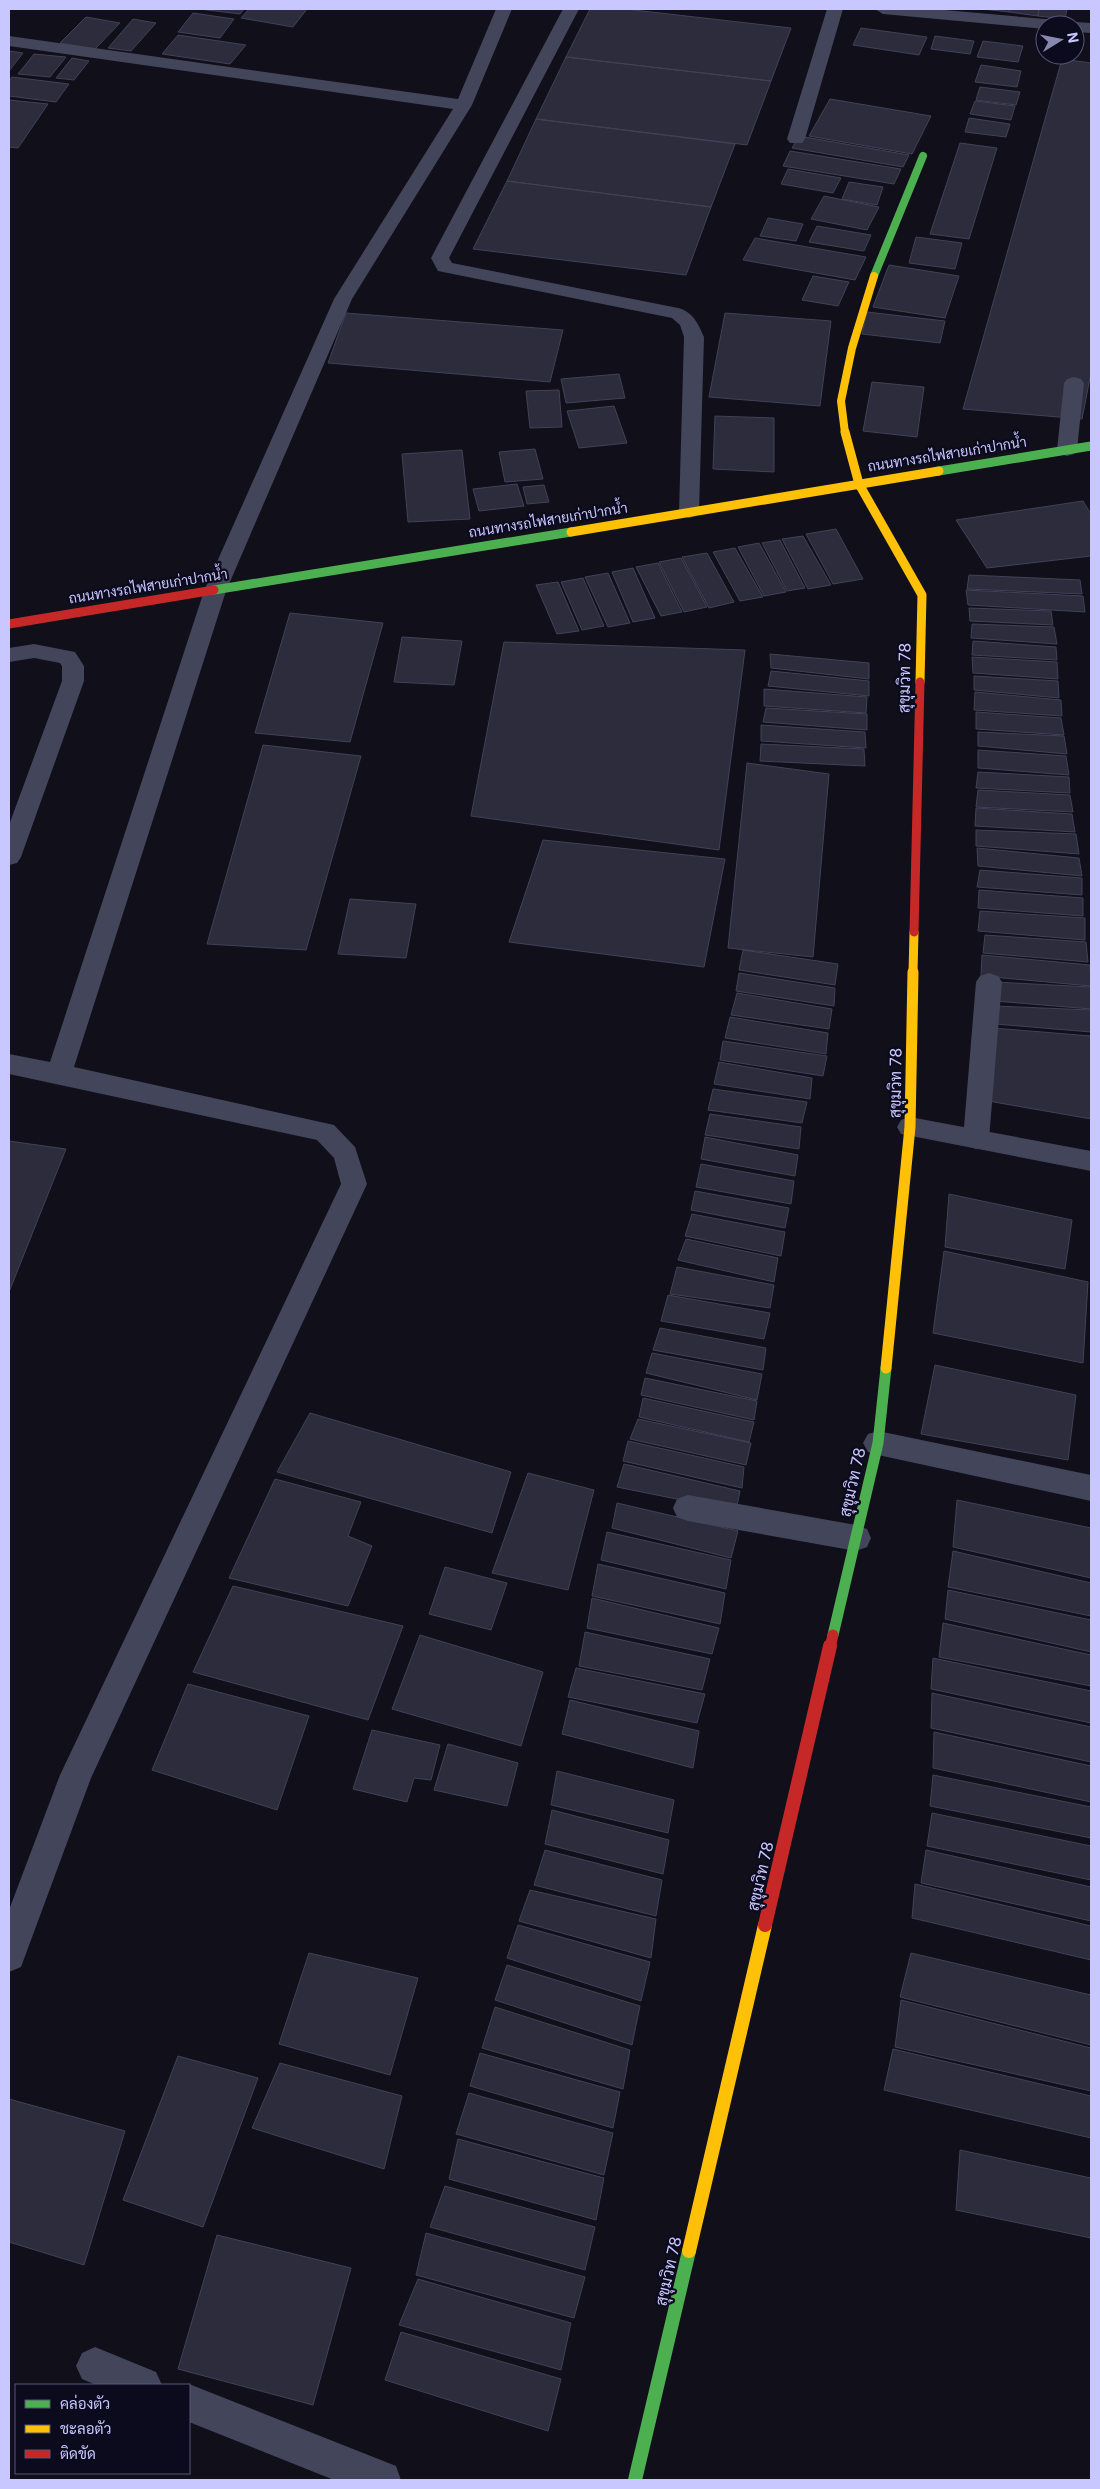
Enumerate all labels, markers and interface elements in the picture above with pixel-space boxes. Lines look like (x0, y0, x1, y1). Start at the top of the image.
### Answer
north arrow (1035, 15, 1085, 65)
text: N (1064, 31, 1083, 44)
street label: ถนนทางรถไฟสายเก่าปากน้ำ (866, 430, 1028, 474)
street label: ถนนทางรถไฟสายเก่าปากน้ำ (467, 496, 629, 540)
street label: ถนนทางรถไฟสายเก่าปากน้ำ (67, 562, 229, 606)
street label: สุขุมวิท 78 (893, 643, 917, 713)
street label: สุขุมวิท 78 (884, 1048, 908, 1118)
street label: สุขุมวิท 78 (834, 1445, 872, 1519)
street label: สุขุมวิท 78 (742, 1839, 780, 1913)
street label: สุขุมวิท 78 (650, 2234, 688, 2308)
legend (15, 2384, 190, 2474)
text: คล่องตัว (60, 2394, 110, 2413)
text: ชะลอตัว (60, 2419, 111, 2438)
text: ติดขัด (60, 2444, 96, 2463)

